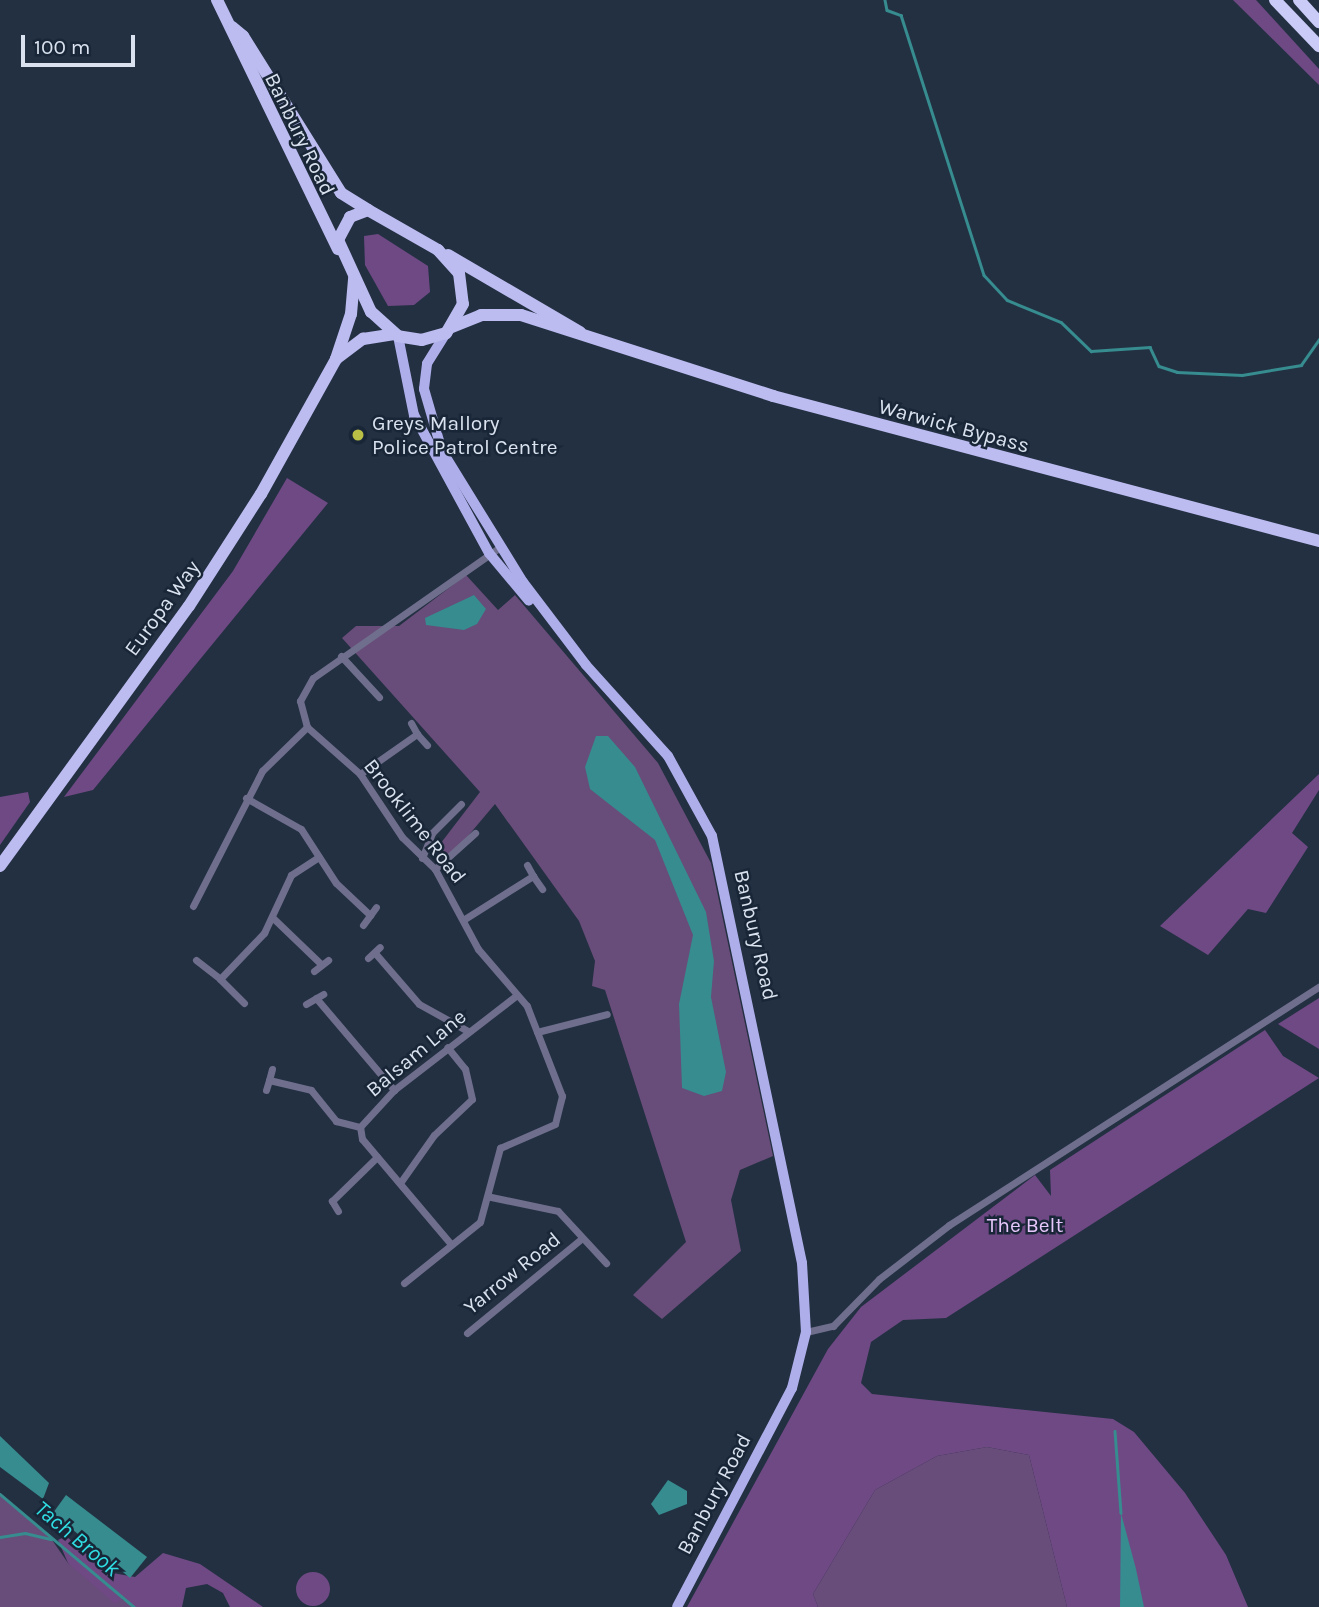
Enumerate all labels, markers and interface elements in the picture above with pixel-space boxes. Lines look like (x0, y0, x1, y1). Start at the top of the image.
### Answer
scale bar (24, 21, 138, 65)
text: 100 m (34, 35, 91, 59)
street label: Banbury Road (259, 69, 341, 199)
street label: Warwick Bypass (876, 394, 1032, 458)
place label: Greys Mallory Police Patrol Centre (372, 410, 557, 460)
marker: Greys Mallory Police Patrol Centre (350, 427, 366, 443)
street label: Europa Way (119, 555, 205, 661)
street label: Brooklime Road (358, 754, 472, 888)
street label: Banbury Road (729, 867, 783, 1003)
street label: Balsam Lane (361, 1004, 471, 1102)
park label: The Belt (987, 1212, 1063, 1238)
street label: Yarrow Road (459, 1226, 565, 1320)
street label: Banbury Road (672, 1429, 756, 1559)
water label: Tach Brook (29, 1495, 125, 1583)

